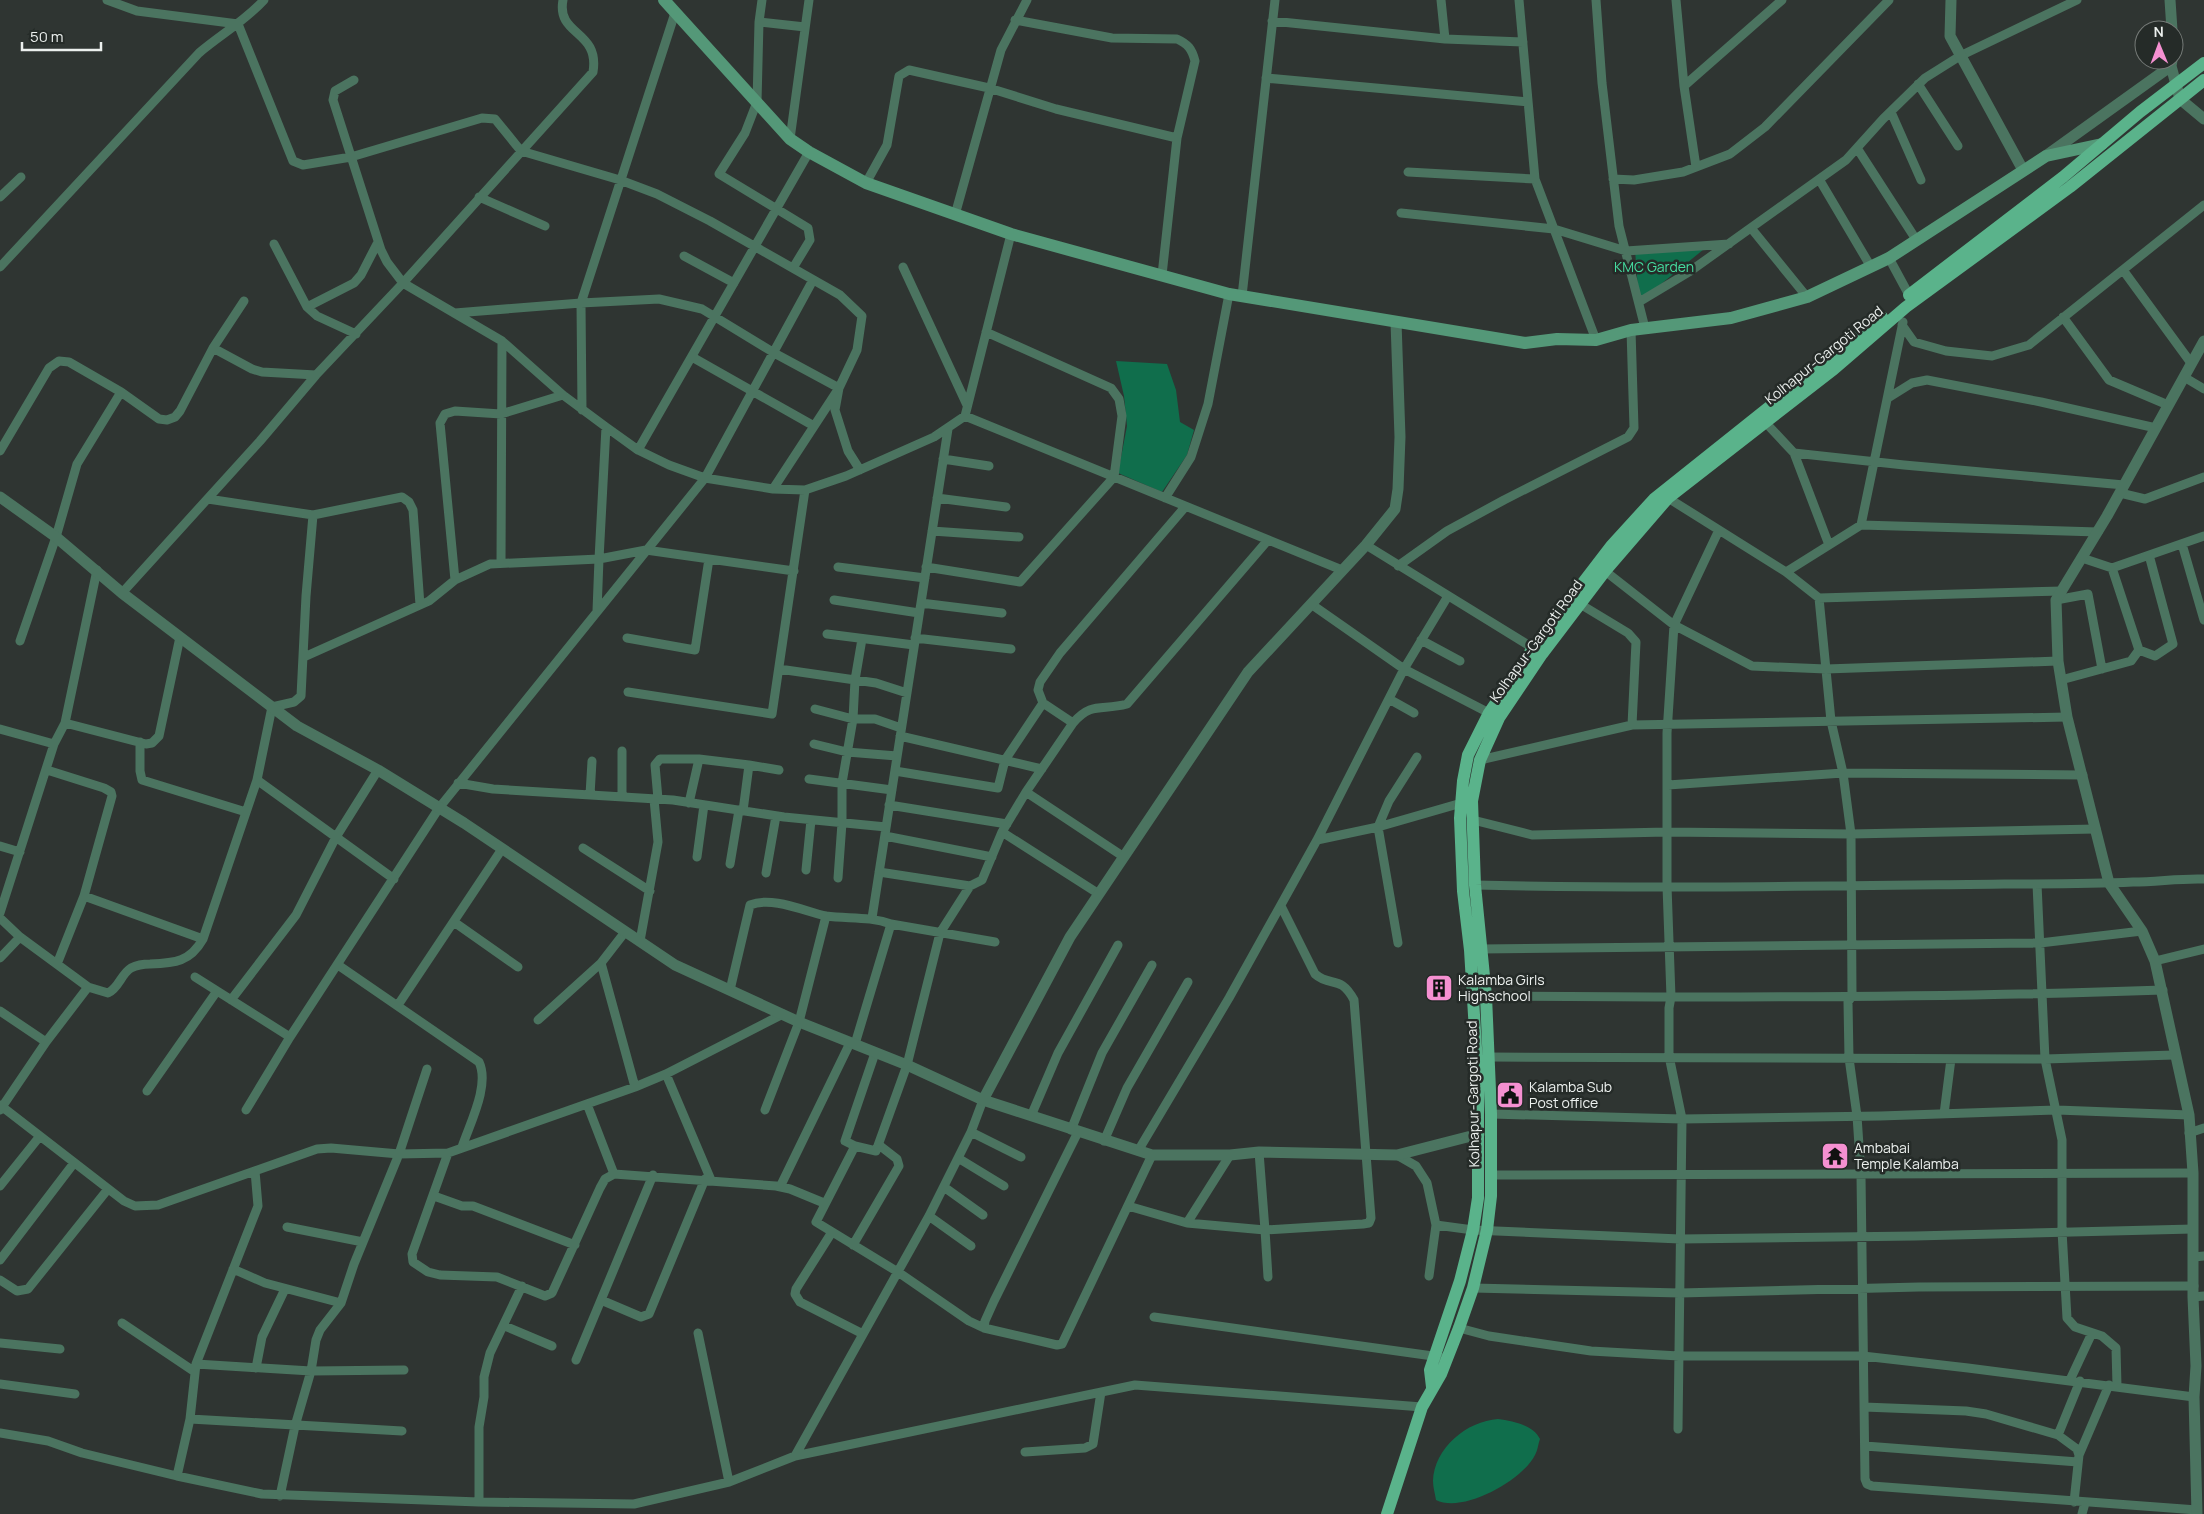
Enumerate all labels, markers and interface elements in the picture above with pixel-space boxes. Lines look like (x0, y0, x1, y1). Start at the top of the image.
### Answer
scale bar (22, 20, 101, 52)
north arrow (2134, 20, 2184, 70)
text: N (2154, 22, 2164, 41)
text: 50 m (30, 26, 64, 47)
park label: KMC Garden (1614, 257, 1694, 276)
street label: Kolhapur-Gargoti Road (1761, 301, 1887, 408)
street label: Kolhapur-Gargoti Road (1485, 576, 1586, 706)
place label: Kalamba Girls Highschool (1458, 970, 1545, 1005)
building icon: Kalamba Girls Highschool (1424, 973, 1454, 1003)
street label: Kolhapur-Gargoti Road (1462, 1020, 1483, 1168)
place label: Kalamba Sub Post office (1529, 1077, 1612, 1112)
public building icon: Kalamba Sub Post office (1495, 1080, 1525, 1110)
place label: Ambabai Temple Kalamba (1854, 1138, 1959, 1173)
temple icon: Ambabai Temple Kalamba (1820, 1141, 1850, 1171)

